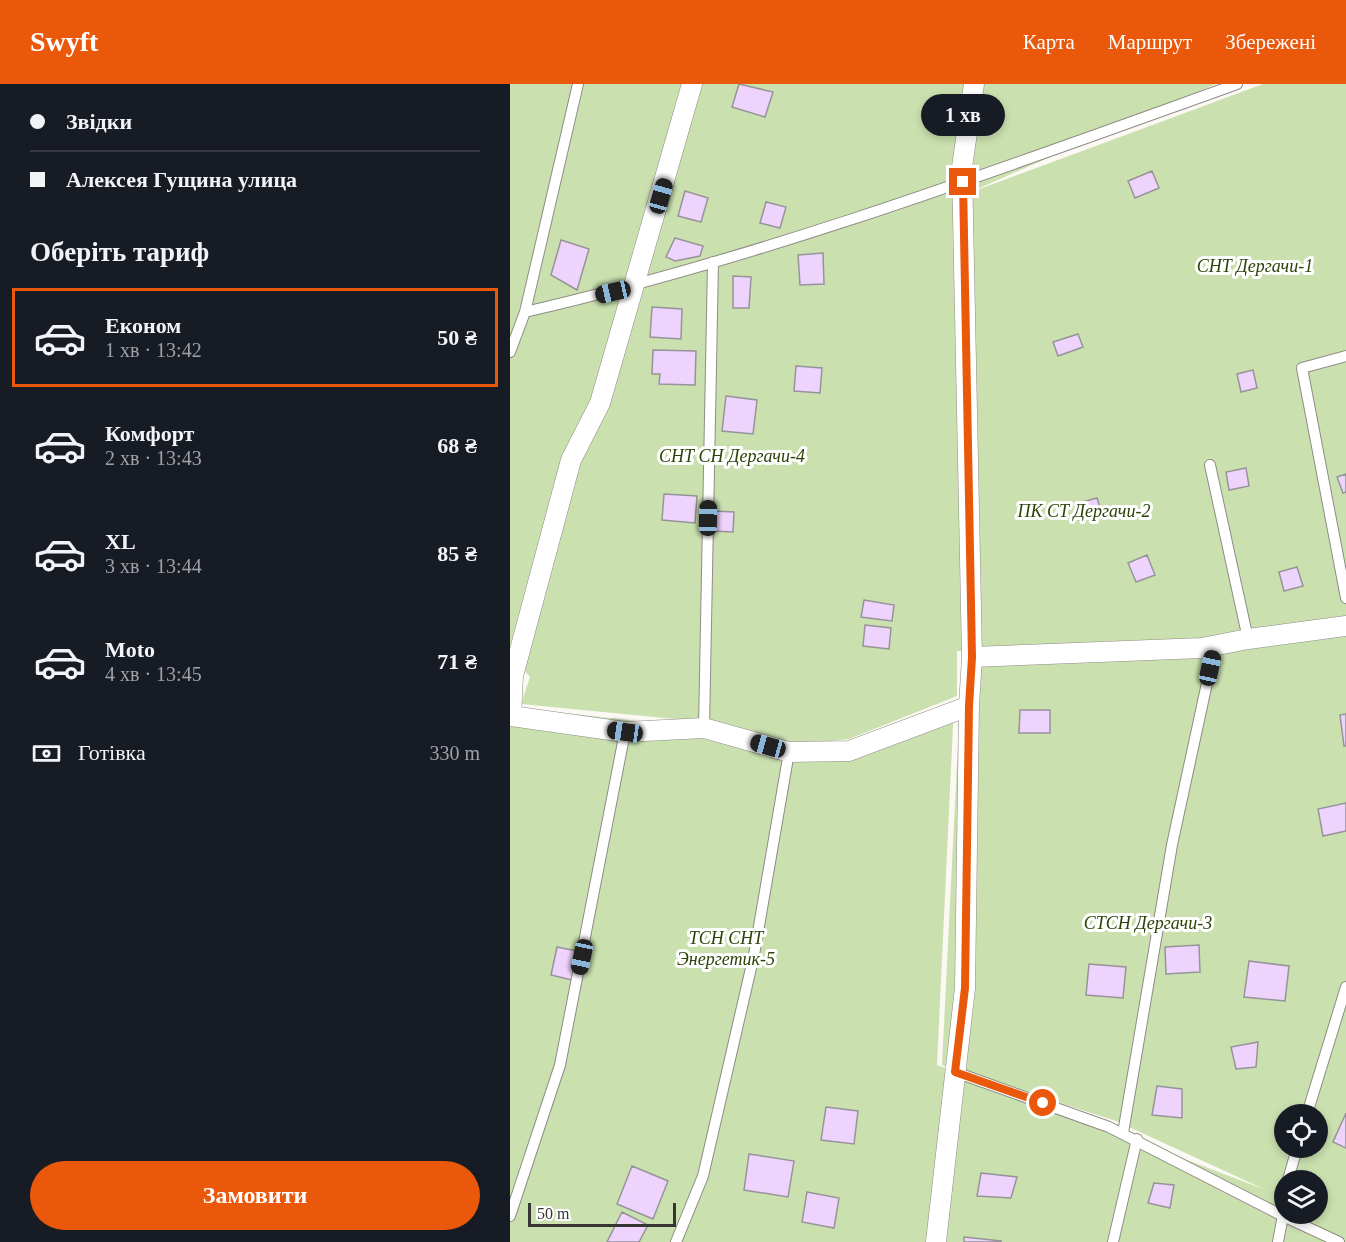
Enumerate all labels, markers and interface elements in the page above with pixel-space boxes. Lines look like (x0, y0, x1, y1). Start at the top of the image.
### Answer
text: Swyft (30, 26, 98, 57)
text: Карта (1023, 30, 1075, 54)
text: Маршрут (1108, 30, 1192, 54)
text: Збережені (1225, 30, 1316, 54)
callout: 1 хв (921, 95, 1005, 137)
text: 1 хв (945, 104, 981, 126)
text: Звідки (66, 109, 132, 134)
text: Алексея Гущина улица (66, 167, 297, 192)
route end (949, 168, 976, 195)
car (647, 176, 675, 216)
text: Оберіть тариф (30, 237, 209, 267)
park label: СНТ Дергачи-1 (1197, 256, 1313, 276)
car (593, 279, 633, 305)
icon: car (33, 311, 87, 365)
text: Економ (105, 313, 181, 338)
text: 50 ₴ (437, 325, 477, 350)
text: 1 хв · 13:42 (105, 339, 202, 361)
icon: car (33, 419, 87, 473)
text: Комфорт (105, 421, 194, 446)
text: 68 ₴ (437, 433, 477, 458)
park label: СНТ СН Дергачи-4 (659, 446, 805, 466)
text: 2 хв · 13:43 (105, 447, 202, 469)
car (699, 500, 717, 536)
park label: ПК СТ Дергачи-2 (1017, 501, 1150, 521)
icon: car (33, 527, 87, 581)
text: XL (105, 529, 136, 554)
text: 85 ₴ (437, 541, 477, 566)
text: 3 хв · 13:44 (105, 555, 202, 577)
icon: car (33, 635, 87, 689)
text: Moto (105, 637, 155, 662)
text: 71 ₴ (437, 649, 477, 674)
car (1197, 649, 1223, 687)
text: 4 хв · 13:45 (105, 663, 202, 685)
car (606, 721, 644, 743)
car (748, 732, 788, 760)
icon: cash (30, 737, 63, 770)
text: Готівка (78, 740, 146, 765)
text: 330 m (429, 742, 480, 764)
park label: СТСН Дергачи-3 (1084, 913, 1212, 933)
park label: ТСН СНТ Энергетик-5 (677, 928, 775, 969)
car (569, 938, 595, 976)
route start (1029, 1089, 1056, 1116)
map controls (1274, 1104, 1328, 1224)
button: locate (1274, 1104, 1328, 1158)
button: Замовити (30, 1161, 480, 1230)
button: layers (1274, 1170, 1328, 1224)
scale bar (528, 1200, 676, 1228)
text: 50 m (537, 1205, 569, 1222)

